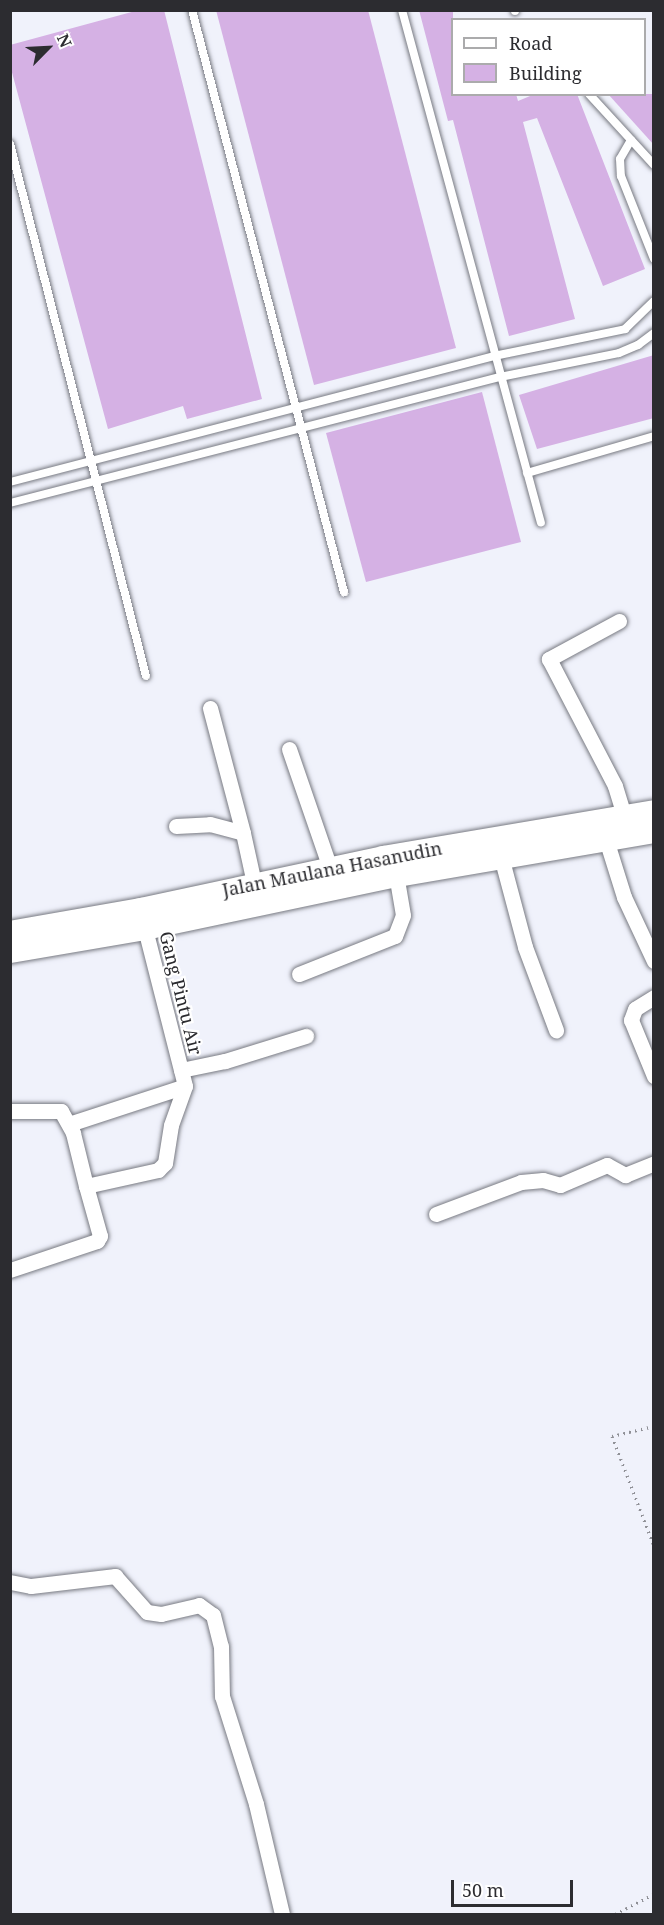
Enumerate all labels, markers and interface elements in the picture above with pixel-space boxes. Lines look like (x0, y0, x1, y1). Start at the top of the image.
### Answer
north arrow (18, 18, 78, 78)
legend (451, 18, 646, 96)
text: N (52, 30, 77, 51)
text: Road (509, 31, 552, 55)
text: Building (509, 61, 582, 85)
street label: Jalan Maulana Hasanudin (220, 837, 444, 901)
street label: Gang Pintu Air (155, 929, 207, 1057)
scale bar (454, 1868, 576, 1906)
text: 50 m (462, 1878, 504, 1902)

